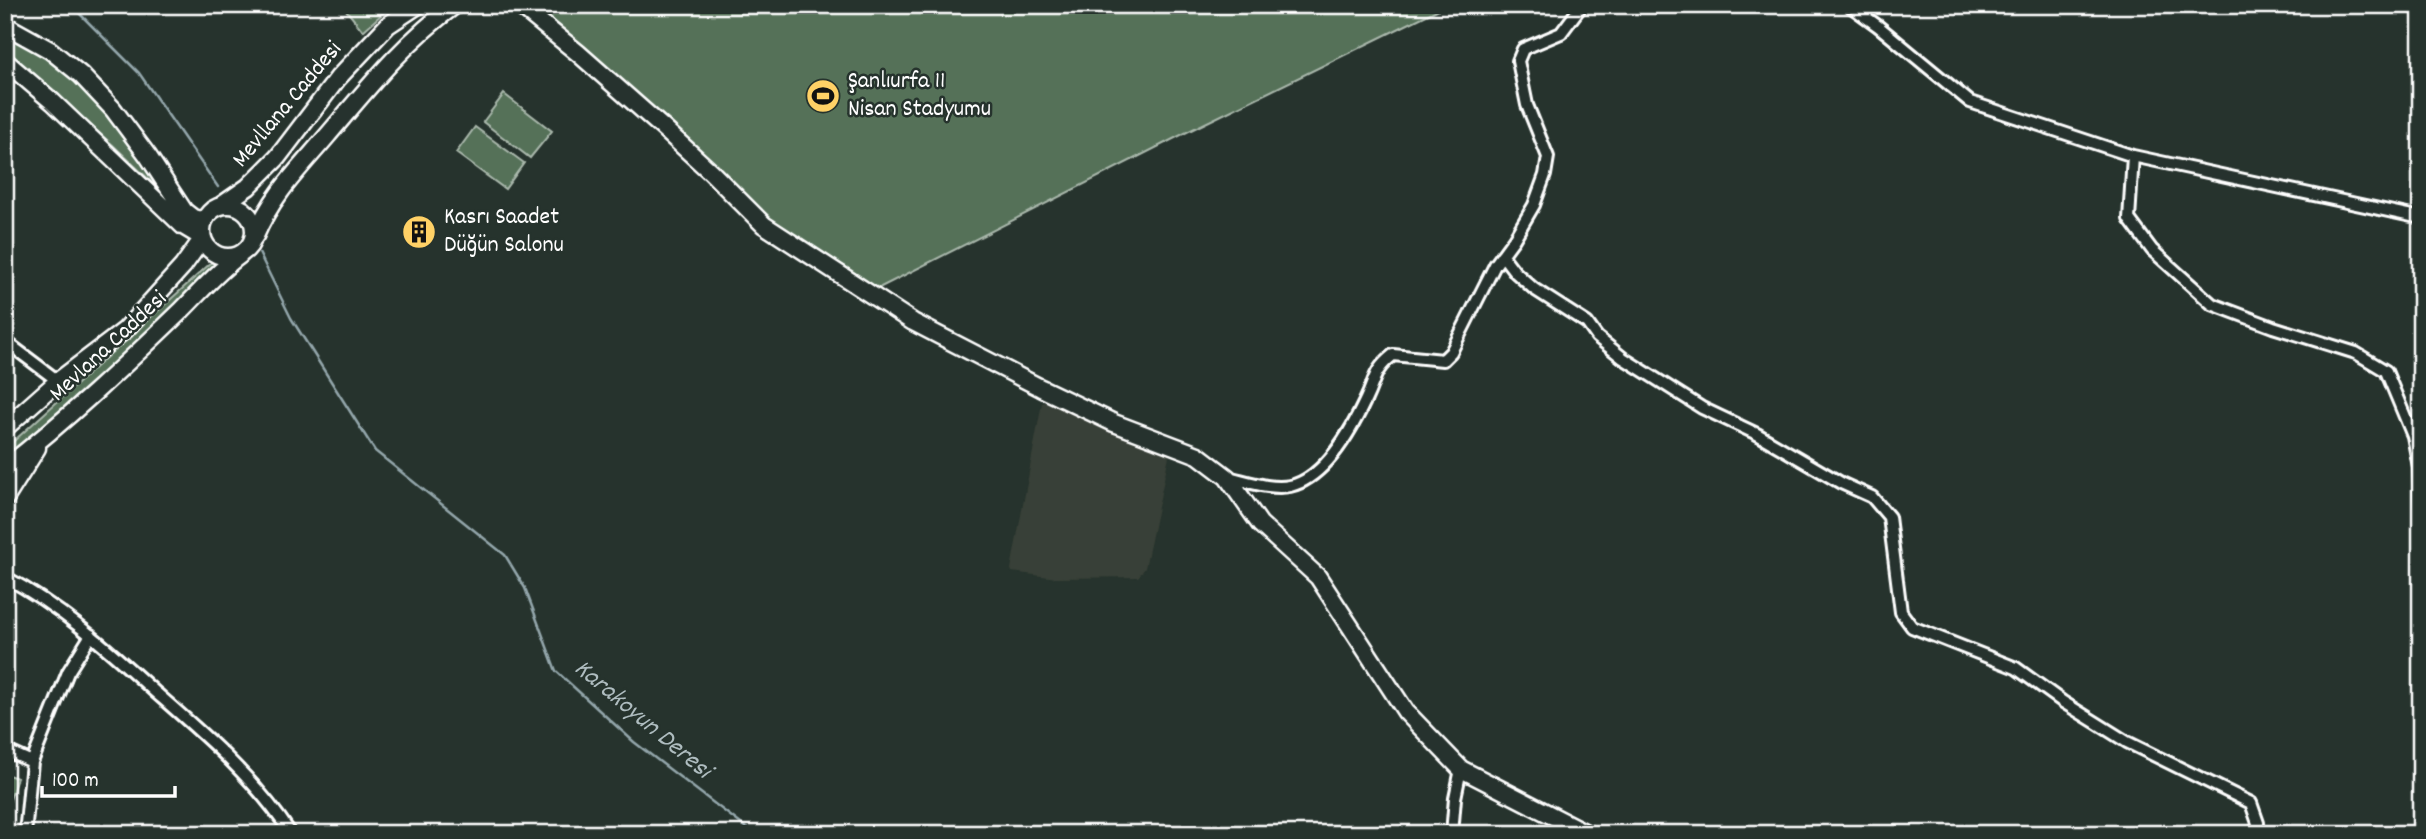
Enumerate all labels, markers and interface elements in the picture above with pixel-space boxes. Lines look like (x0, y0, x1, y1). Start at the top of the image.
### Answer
street label: Mevllana Caddesi (225, 34, 351, 176)
place label: Şanlıurfa 11 Nisan Stadyumu (848, 65, 991, 127)
sports icon: Şanlıurfa 11 Nisan Stadyumu (804, 77, 842, 115)
place label: Kasrı Saadet Düğün Salonu (444, 201, 564, 263)
building icon: Kasrı Saadet Düğün Salonu (400, 213, 438, 251)
street label: Mevlana Caddesi (43, 283, 175, 411)
water label: Karakoyun Deresi (565, 651, 722, 791)
scale bar (42, 755, 175, 799)
text: 100 m (52, 767, 99, 797)

